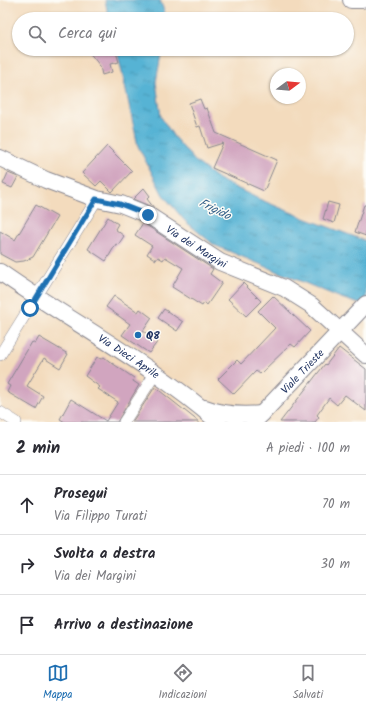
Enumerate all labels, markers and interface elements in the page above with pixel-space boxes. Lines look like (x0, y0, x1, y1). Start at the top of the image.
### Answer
search box (12, 12, 354, 56)
text: Cerca qui (58, 22, 116, 46)
icon: search (26, 23, 48, 45)
north arrow (270, 68, 306, 104)
water label: Frigido (196, 194, 235, 226)
route end (139, 206, 157, 224)
street label: Via dei Margini (162, 221, 230, 274)
route start (21, 299, 39, 317)
place label: Q8 (146, 327, 160, 345)
street label: Via Dieci Aprile (94, 330, 163, 384)
marker: Q8 (133, 330, 143, 340)
street label: Viale Trieste (277, 345, 329, 399)
text: 2 min (16, 435, 60, 462)
text: A piedi · 100 m (266, 438, 350, 459)
text: Prosegui (54, 482, 107, 506)
icon: ahead (16, 494, 38, 516)
text: 70 m (322, 494, 350, 515)
text: Via Filippo Turati (54, 506, 147, 527)
text: Svolta a destra (54, 542, 155, 566)
icon: right (16, 554, 38, 576)
text: 30 m (321, 554, 350, 575)
text: Via dei Margini (54, 566, 136, 587)
text: Arrivo a destinazione (54, 613, 193, 637)
icon: arrive (16, 614, 38, 636)
tab: Mappa (43, 662, 72, 704)
tab: Indicazioni (158, 662, 207, 704)
tab: Salvati (293, 662, 323, 704)

